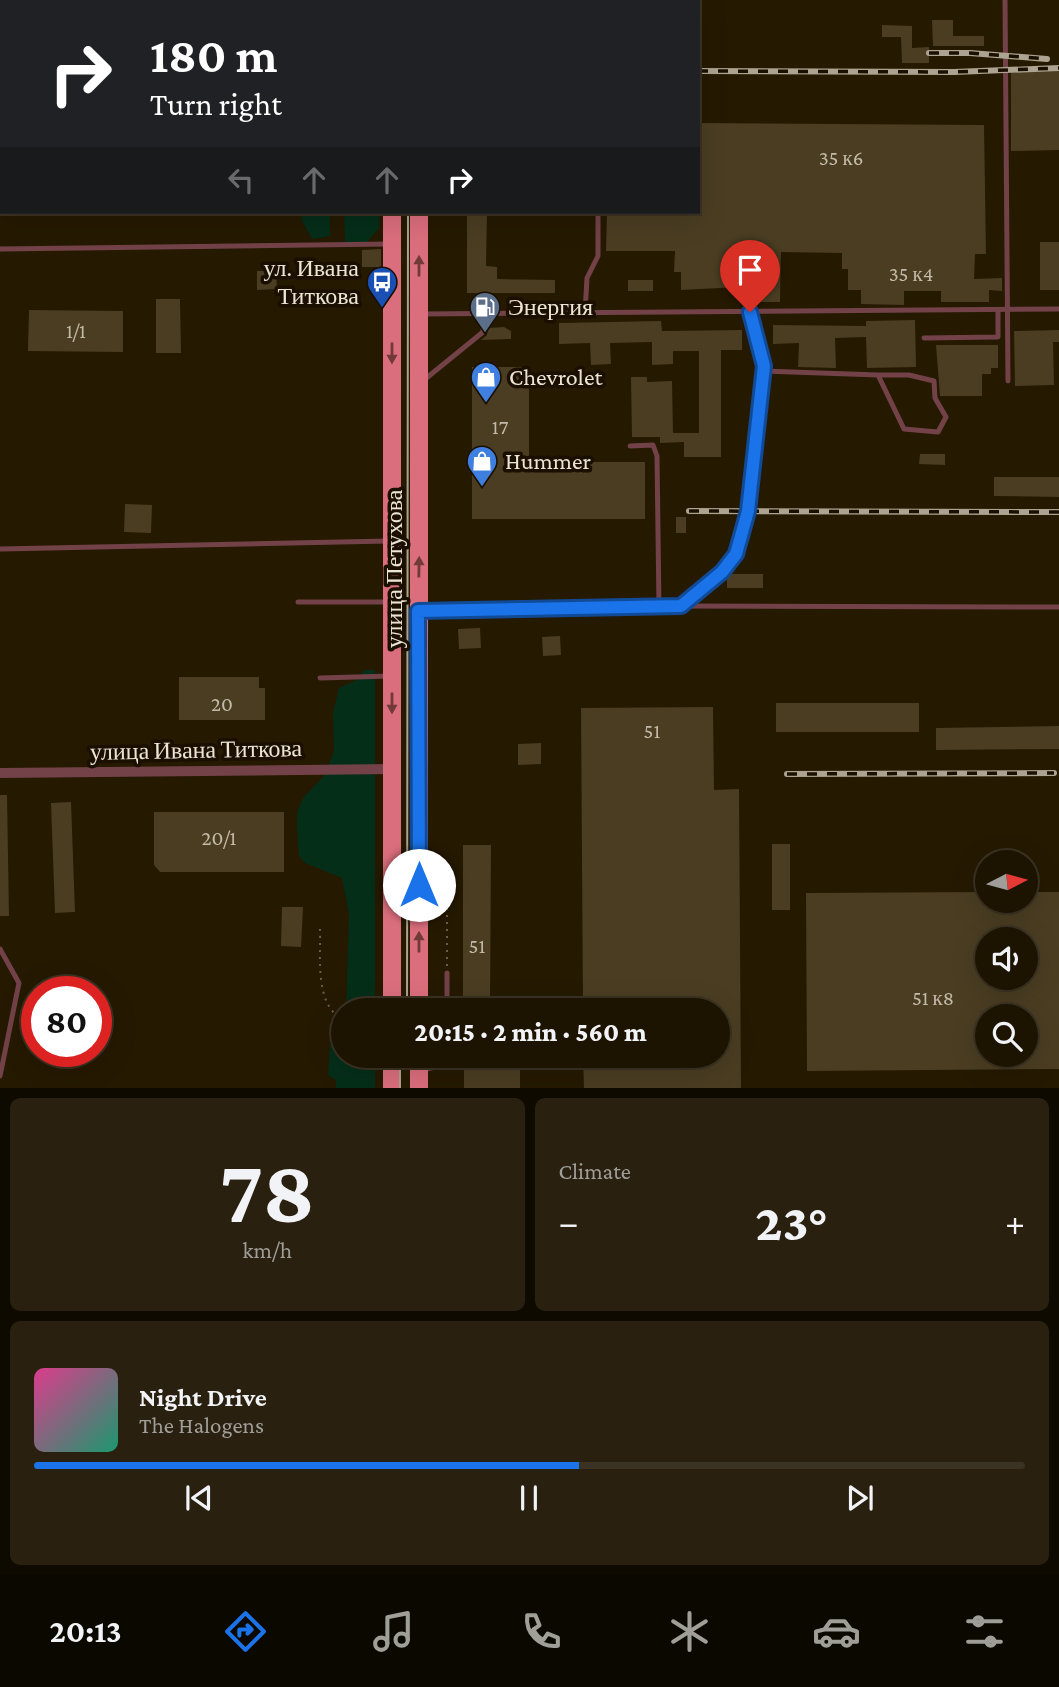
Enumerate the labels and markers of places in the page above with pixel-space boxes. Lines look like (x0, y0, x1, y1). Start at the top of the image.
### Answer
pin (720, 240, 780, 312)
place label: ул. Ивана Титкова (264, 254, 359, 309)
bus stop icon: ул. Ивана Титкова (365, 265, 399, 309)
fuel station icon: Энергия (468, 290, 502, 334)
place label: Энергия (508, 293, 593, 320)
shop icon: Chevrolet (469, 360, 503, 404)
place label: Chevrolet (509, 363, 603, 390)
shop icon: Hummer (465, 444, 499, 488)
place label: Hummer (505, 447, 592, 474)

